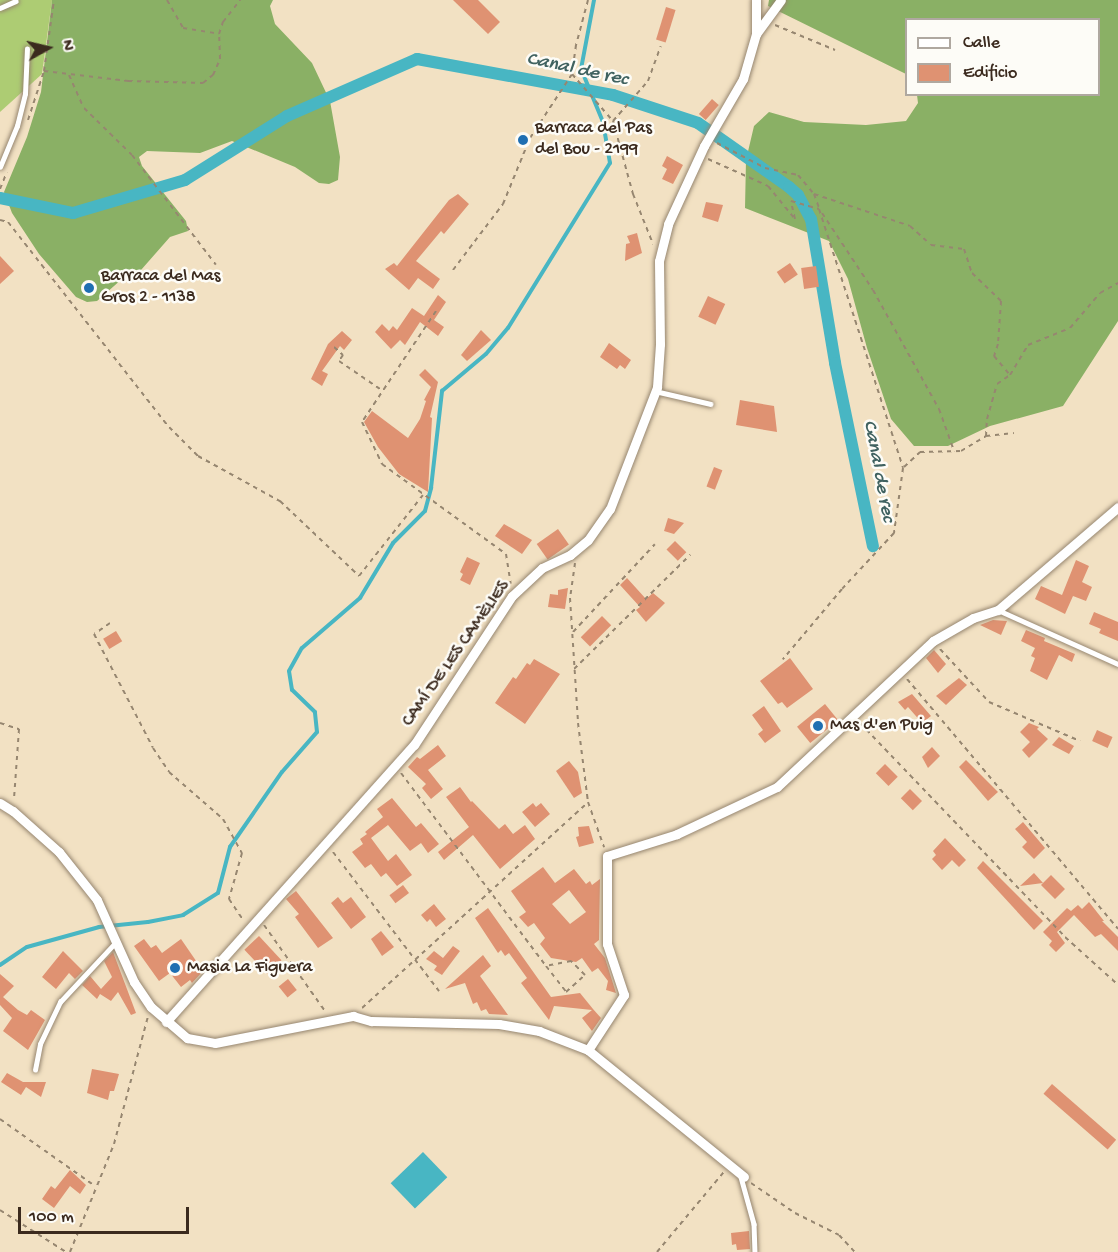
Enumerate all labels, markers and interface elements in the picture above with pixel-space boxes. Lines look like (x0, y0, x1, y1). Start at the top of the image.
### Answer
north arrow (18, 18, 78, 78)
legend (905, 18, 1100, 96)
text: Calle (963, 33, 1000, 54)
text: N (56, 39, 76, 52)
water label: Canal de rec (524, 48, 630, 92)
text: Edificio (963, 63, 1017, 84)
place label: Barraca del Pas del Bou - 2199 (535, 119, 652, 162)
marker: Barraca del Pas del Bou - 2199 (516, 133, 530, 147)
place label: Barraca del Mas Gros 2 - 1138 (101, 267, 220, 310)
marker: Barraca del Mas Gros 2 - 1138 (82, 281, 96, 295)
water label: Canal de rec (856, 418, 900, 524)
street label: CAMÍ DE LES CAMÈLIES (398, 577, 516, 731)
place label: Mas d'en Puig (830, 715, 933, 737)
marker: Mas d'en Puig (811, 719, 825, 733)
place label: Masia La Figuera (187, 957, 313, 979)
marker: Masia La Figuera (168, 961, 182, 975)
scale bar (21, 1195, 192, 1233)
text: 100 m (29, 1207, 74, 1228)

